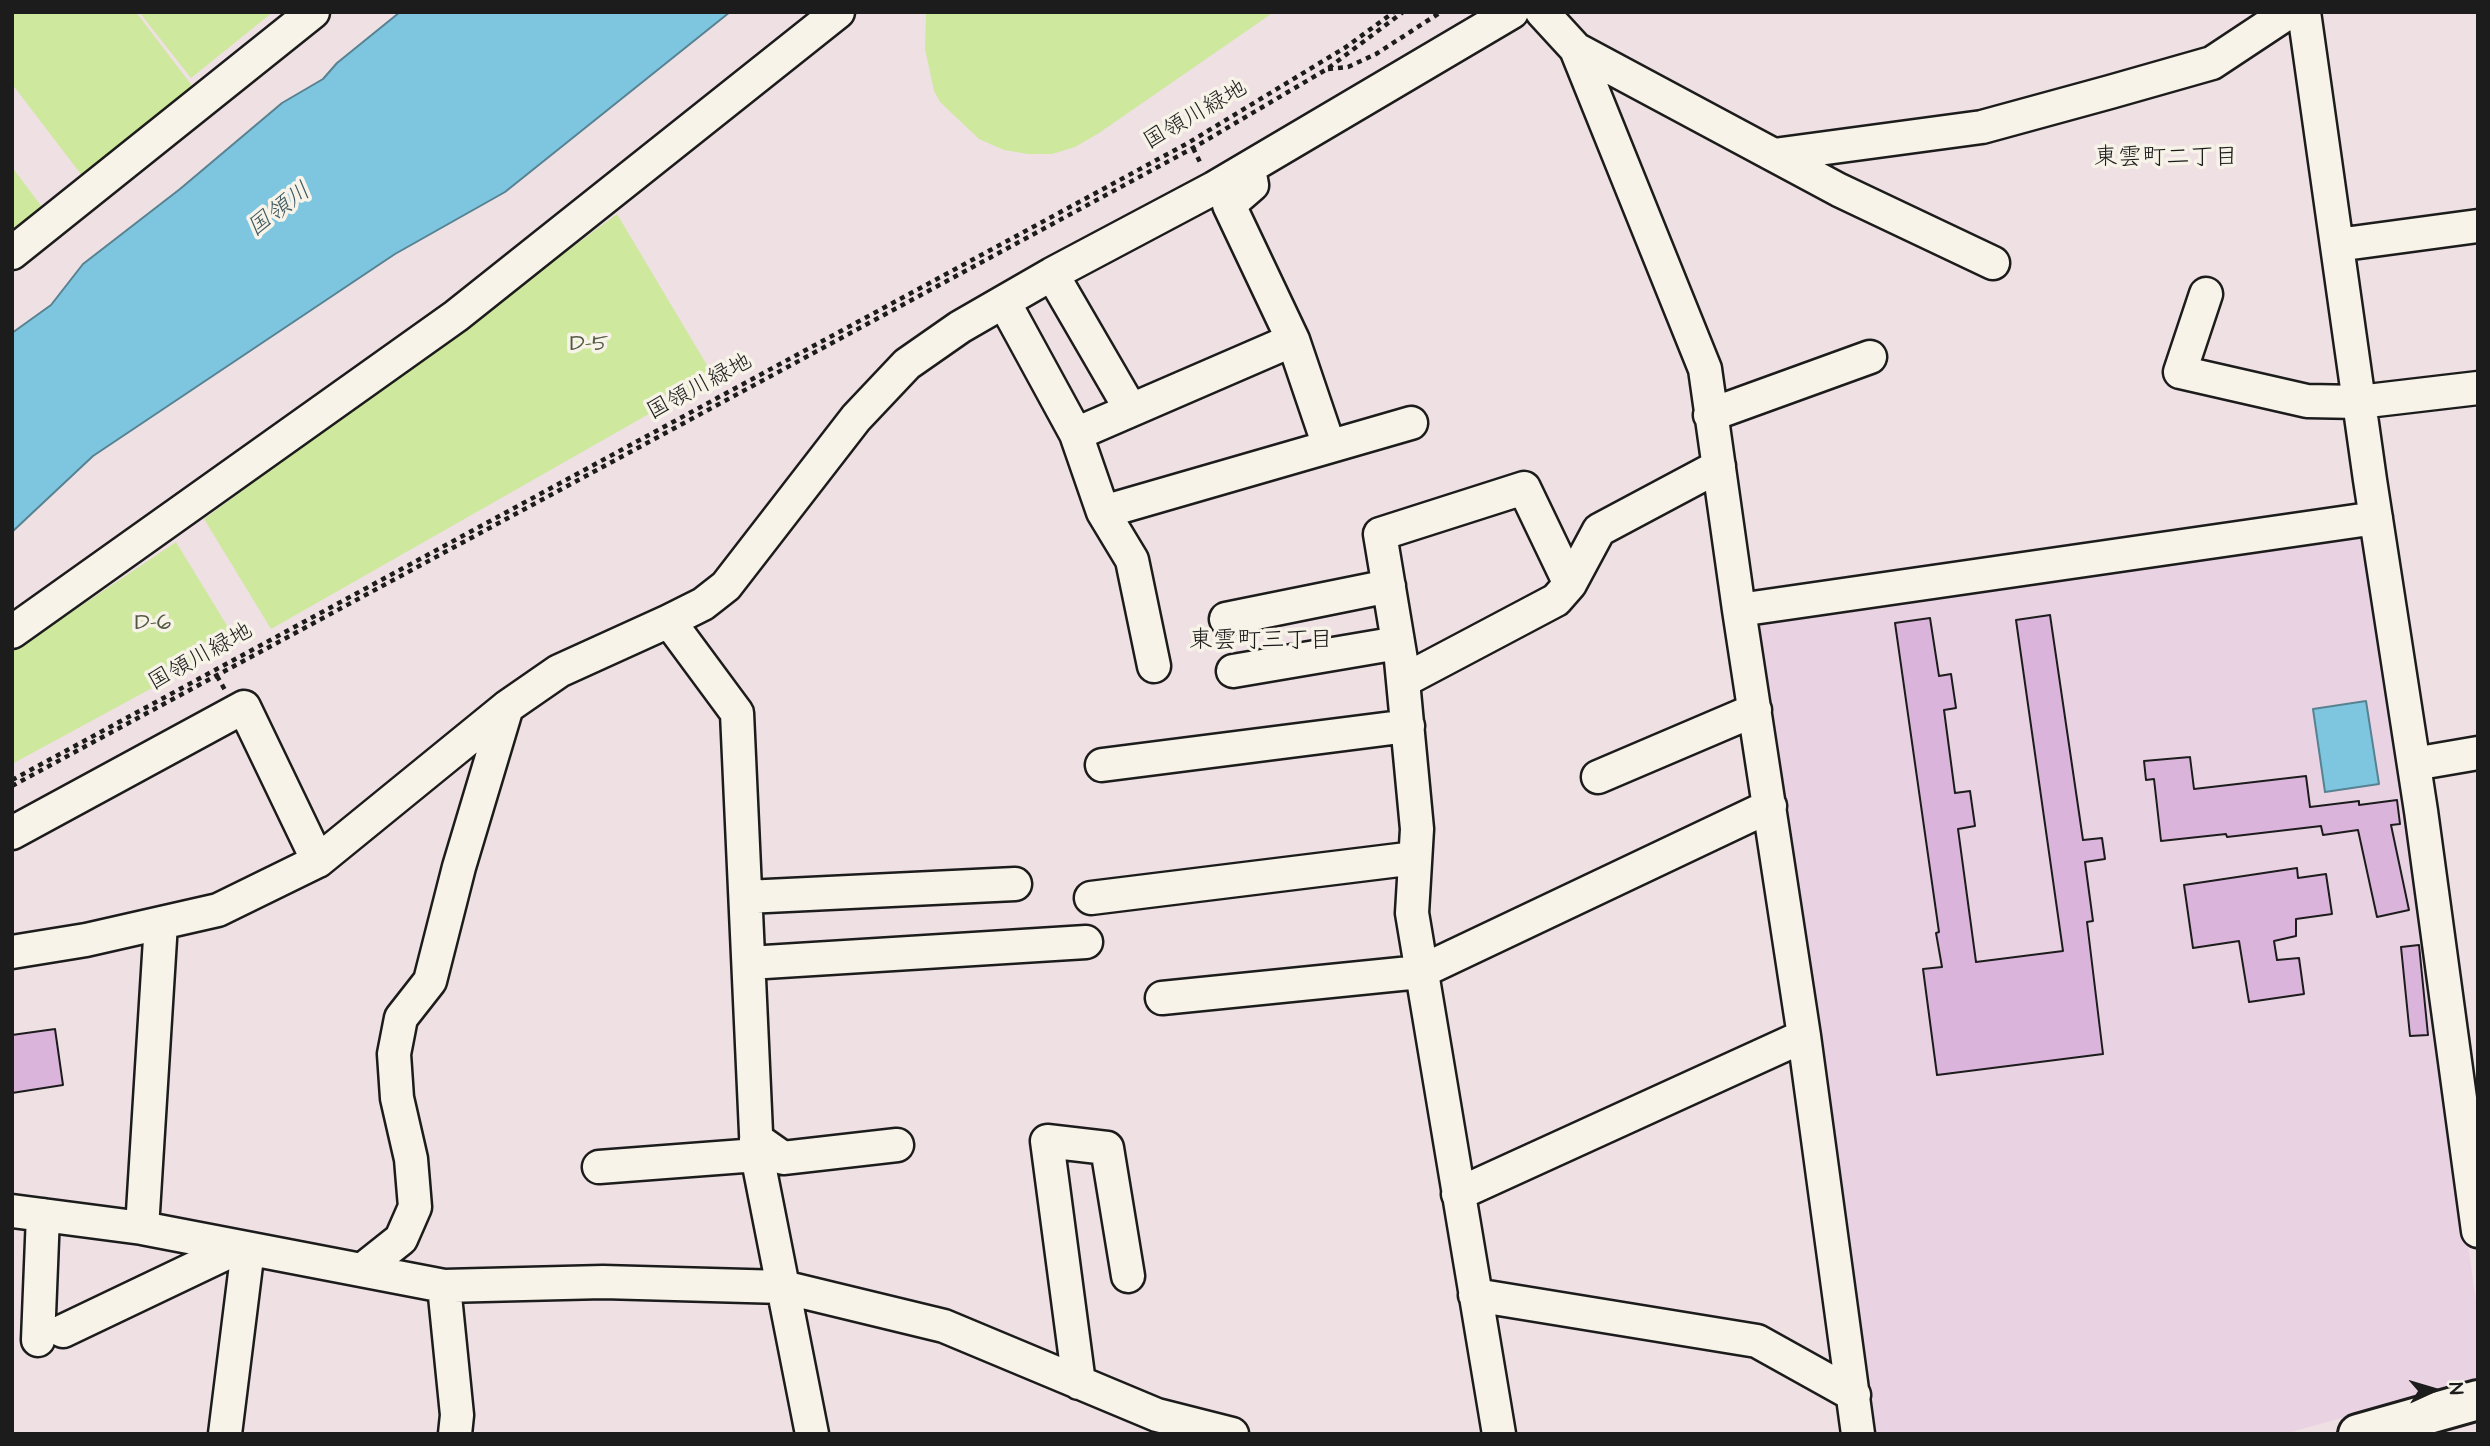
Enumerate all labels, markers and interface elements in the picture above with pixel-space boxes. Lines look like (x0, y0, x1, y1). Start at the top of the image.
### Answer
street label: 国領川緑地 (1139, 75, 1253, 157)
district label: 東雲町二丁目 (2094, 145, 2238, 173)
water label: 国領川 (243, 178, 317, 244)
park label: D-5 (570, 331, 608, 359)
street label: 国領川緑地 (643, 349, 757, 427)
park label: D-6 (135, 610, 171, 638)
street label: 国領川緑地 (144, 618, 258, 698)
district label: 東雲町三丁目 (1189, 628, 1333, 656)
north arrow (2399, 1355, 2469, 1425)
text: N (2442, 1382, 2469, 1395)

